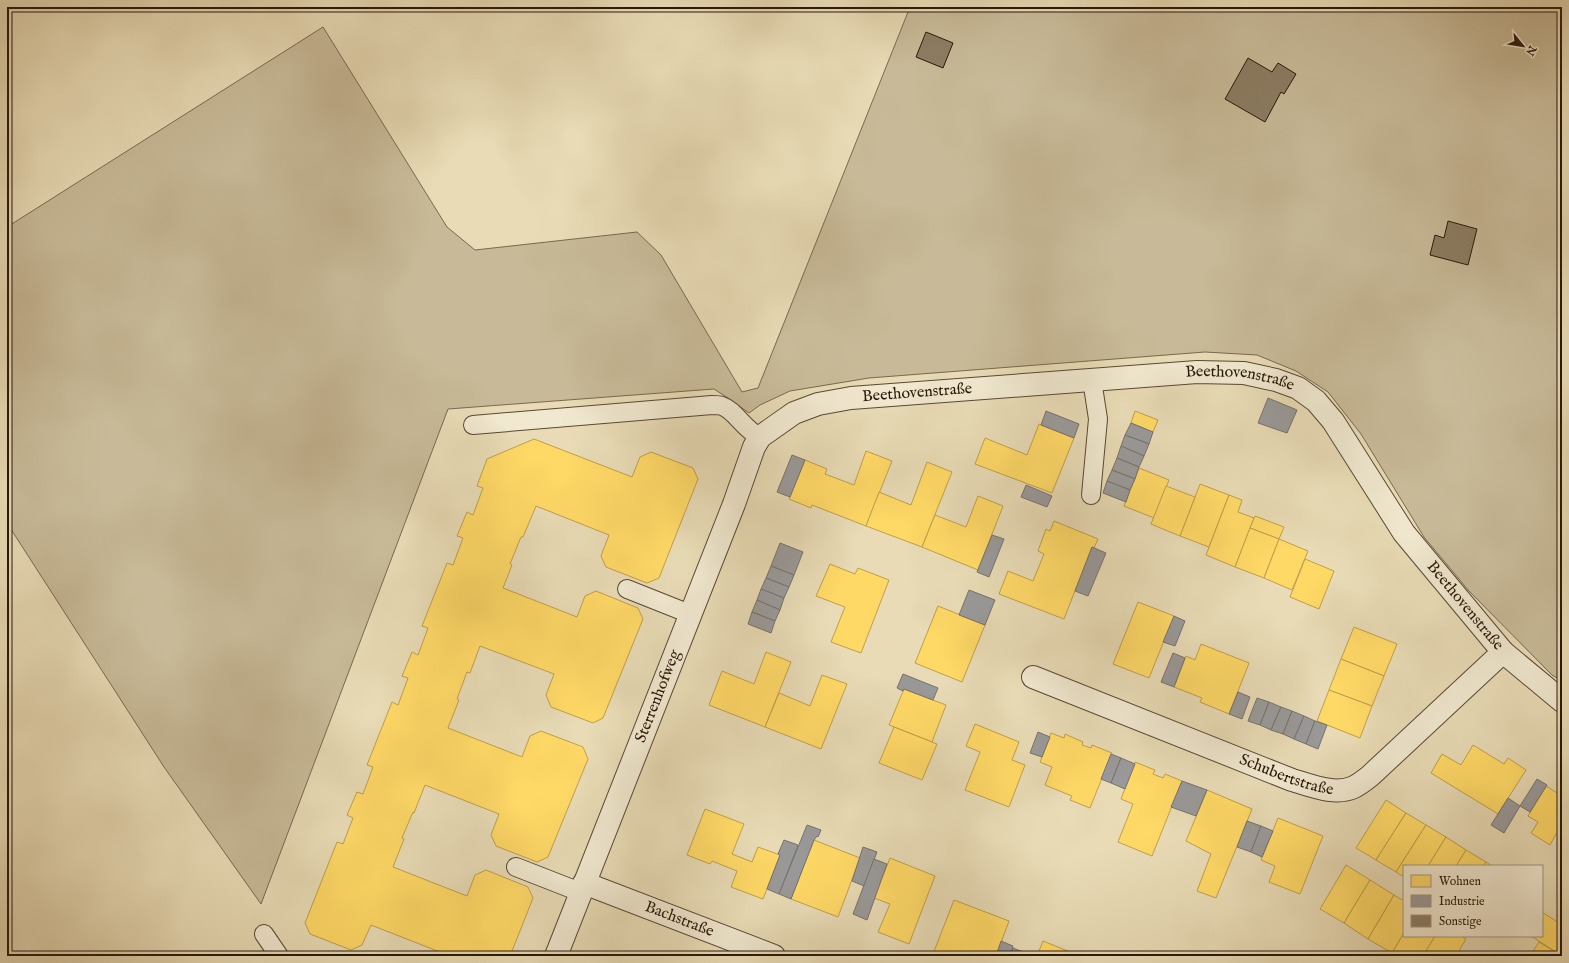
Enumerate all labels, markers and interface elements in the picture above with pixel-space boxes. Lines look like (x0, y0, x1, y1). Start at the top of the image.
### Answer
north arrow (1503, 26, 1543, 66)
text: N (1522, 42, 1540, 59)
street label: Beethovenstraße (1185, 362, 1297, 396)
street label: Beethovenstraße (862, 379, 973, 407)
street label: Beethovenstraße (1422, 557, 1508, 655)
street label: Sterrenhofweg (631, 647, 686, 746)
street label: Schubertstraße (1236, 750, 1334, 800)
legend (1403, 865, 1543, 937)
text: Wohnen (1439, 874, 1482, 889)
text: Industrie (1439, 894, 1485, 909)
street label: Bachstraße (642, 897, 717, 942)
text: Sonstige (1439, 914, 1482, 929)

